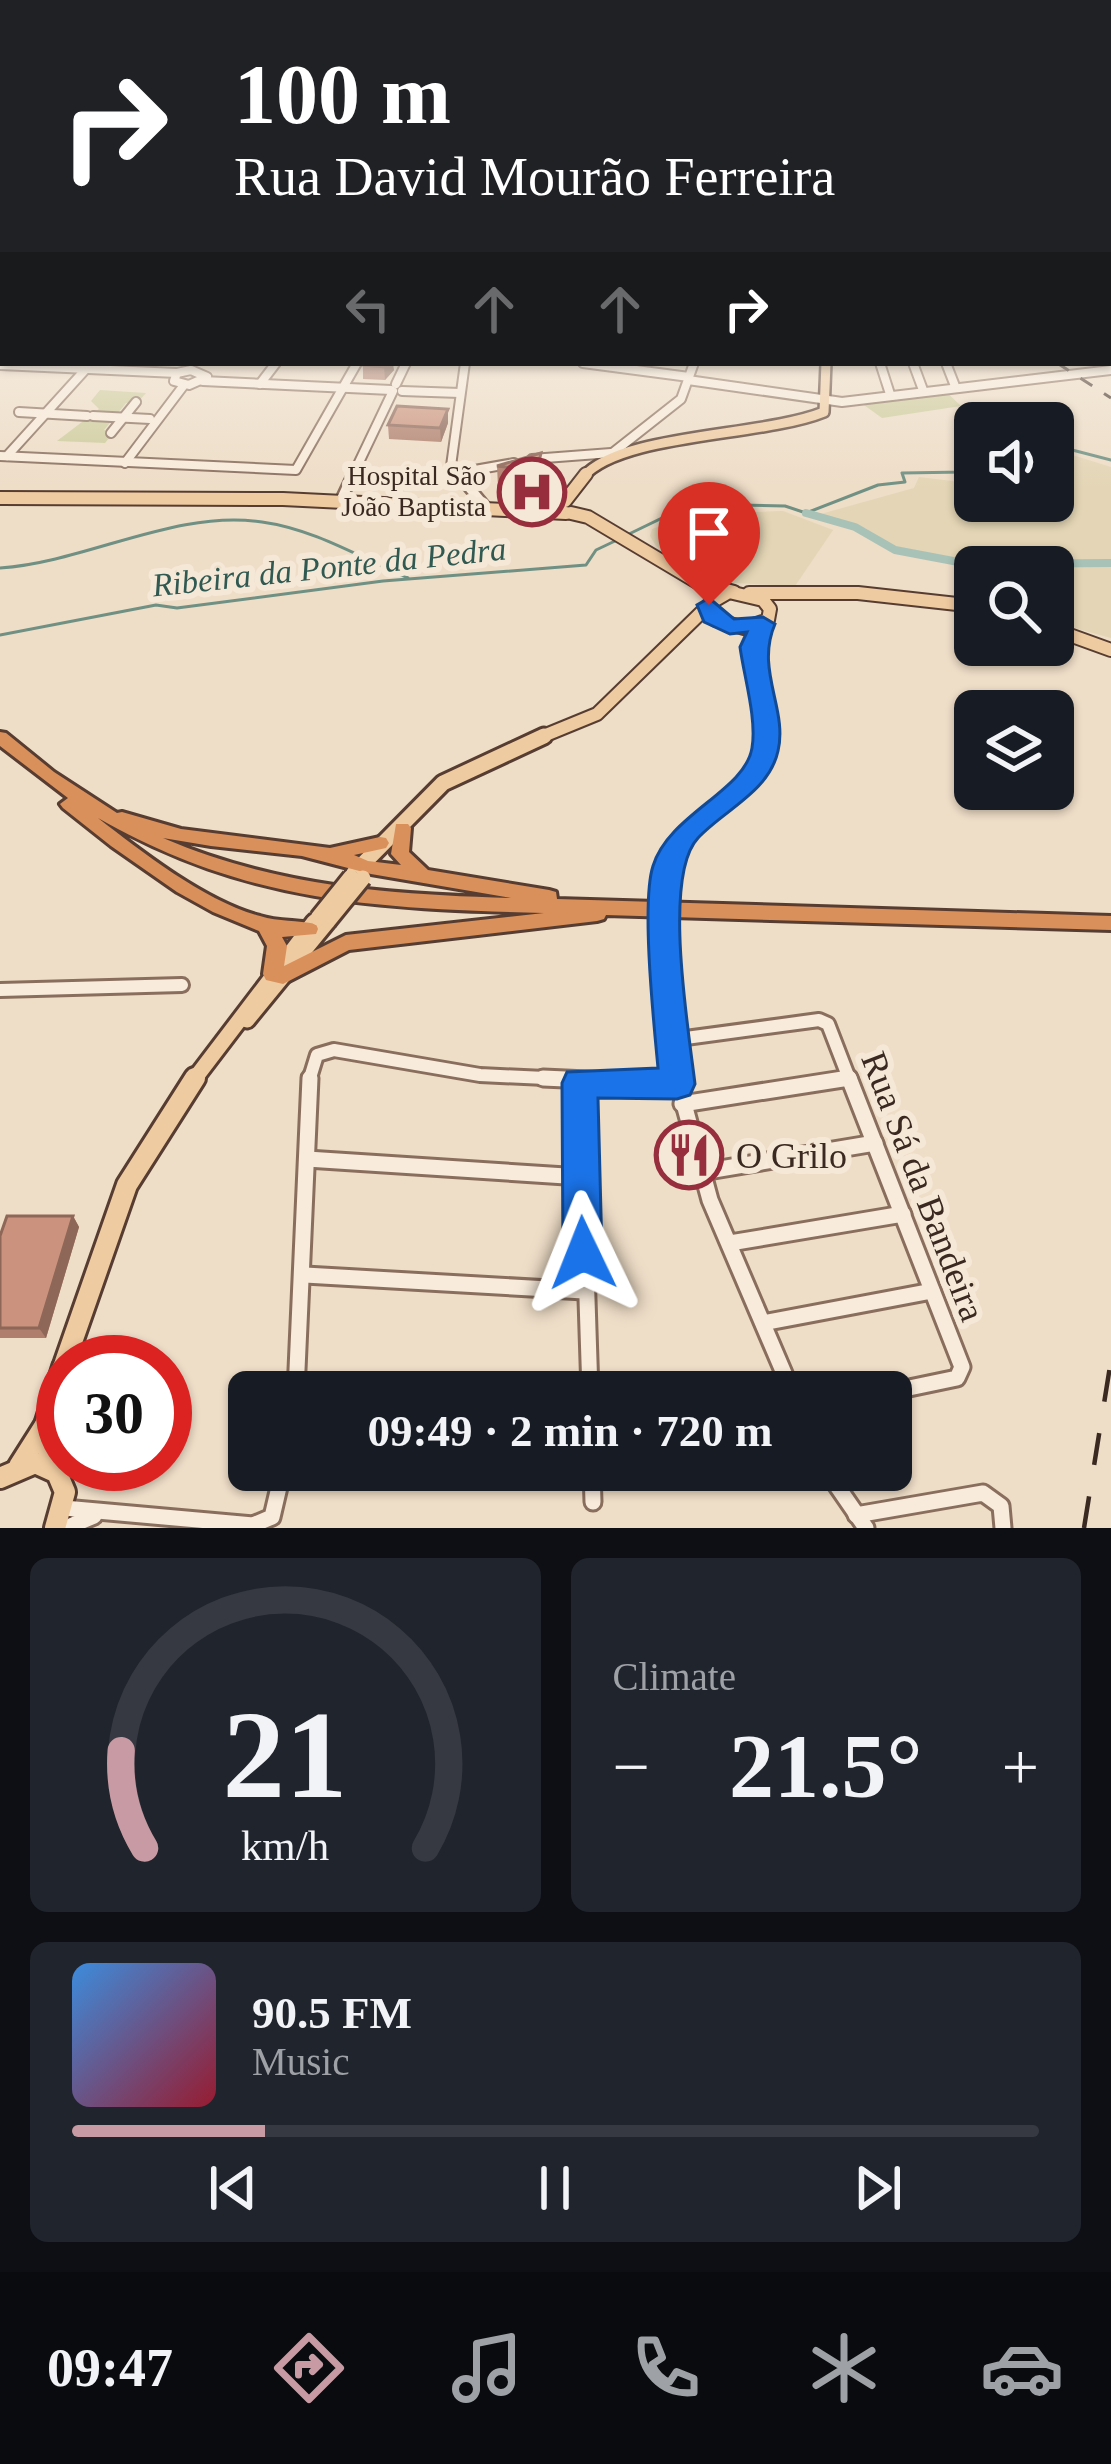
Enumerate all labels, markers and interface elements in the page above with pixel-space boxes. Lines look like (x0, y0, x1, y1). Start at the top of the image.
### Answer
icon: right (36, 48, 192, 204)
text: 100 m (234, 48, 451, 141)
text: Rua David Mourão Ferreira (234, 147, 835, 207)
icon: left (335, 276, 401, 342)
icon: ahead (461, 276, 527, 342)
icon: ahead (587, 276, 653, 342)
icon: right (713, 276, 779, 342)
map controls (954, 402, 1074, 810)
button: sound (954, 402, 1074, 522)
hospital icon: Hospital São João Baptista (497, 457, 567, 527)
place label: Hospital São João Baptista (341, 461, 486, 522)
pin (658, 482, 760, 605)
icon: arrive (676, 500, 742, 566)
water label: Ribeira da Ponte da Pedra (149, 531, 508, 604)
button: search (954, 546, 1074, 666)
button: layers (954, 690, 1074, 810)
street label: Rua Sá da Bandeira (853, 1046, 993, 1327)
restaurant icon: O Grilo (654, 1120, 724, 1190)
place label: O Grilo (736, 1136, 847, 1176)
position arrow (520, 1190, 646, 1316)
speed limit sign: 30 (36, 1335, 192, 1491)
text: 09:49 · 2 min · 720 m (368, 1406, 773, 1456)
text: Climate (613, 1655, 736, 1698)
text: 21 (223, 1686, 348, 1824)
text: 21.5° (729, 1717, 923, 1816)
text: − (613, 1730, 650, 1803)
text: + (1002, 1730, 1039, 1803)
text: km/h (241, 1822, 329, 1869)
text: 90.5 FM (252, 1988, 412, 2038)
text: Music (252, 2040, 350, 2083)
icon: previous (200, 2155, 266, 2221)
icon: pause (522, 2155, 588, 2221)
icon: next (845, 2155, 911, 2221)
icon: directions (267, 2326, 351, 2410)
icon: music (445, 2326, 529, 2410)
icon: phone (624, 2326, 708, 2410)
icon: climate (802, 2326, 886, 2410)
icon: car (980, 2326, 1064, 2410)
text: 09:47 (47, 2338, 173, 2398)

